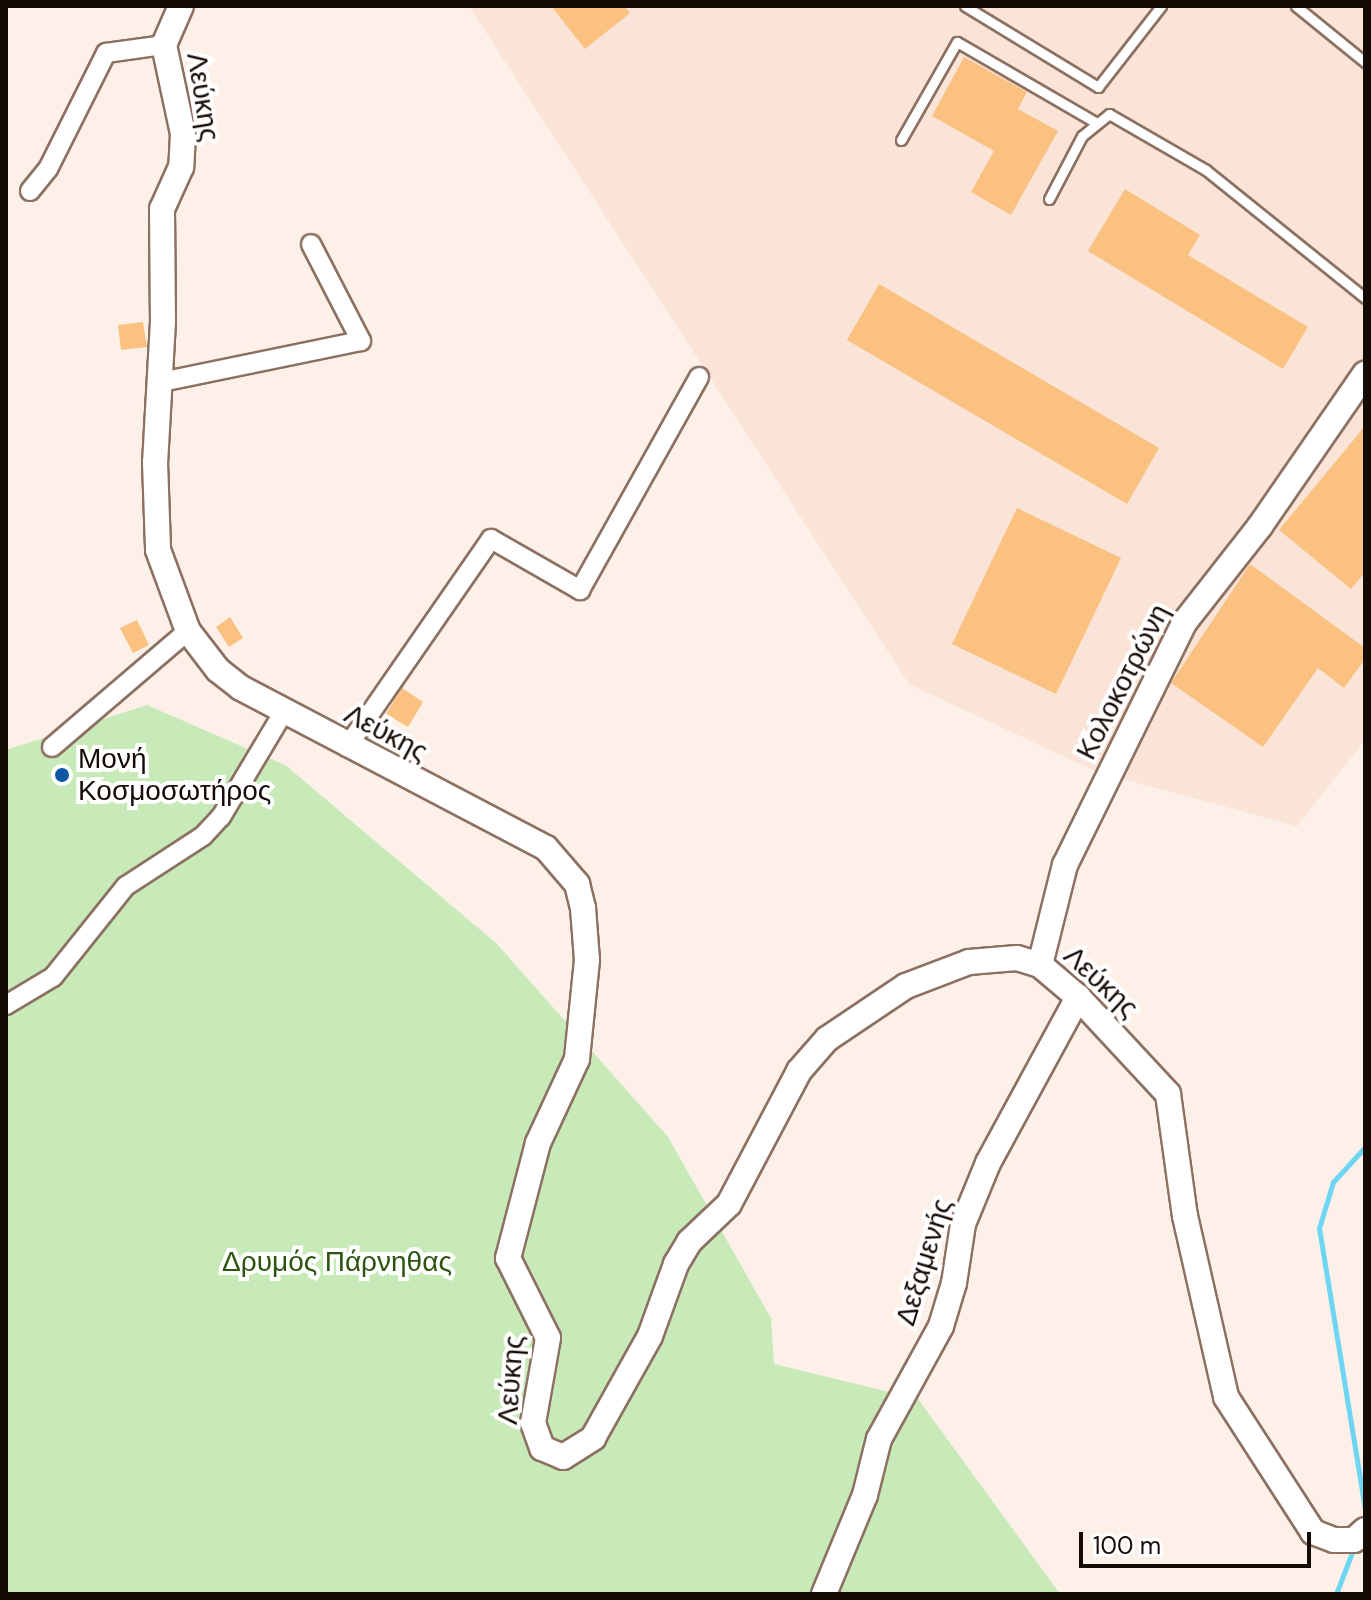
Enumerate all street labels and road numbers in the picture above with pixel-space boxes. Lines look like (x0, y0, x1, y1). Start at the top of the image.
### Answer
street label: Λεύκης (179, 50, 227, 144)
street label: Κολοκοτρώνη (1069, 599, 1177, 765)
street label: Λεύκης (339, 697, 433, 769)
street label: Λεύκης (1057, 939, 1145, 1025)
street label: Δεξαμενής (889, 1195, 959, 1329)
street label: Λεύκης (491, 1334, 531, 1426)

